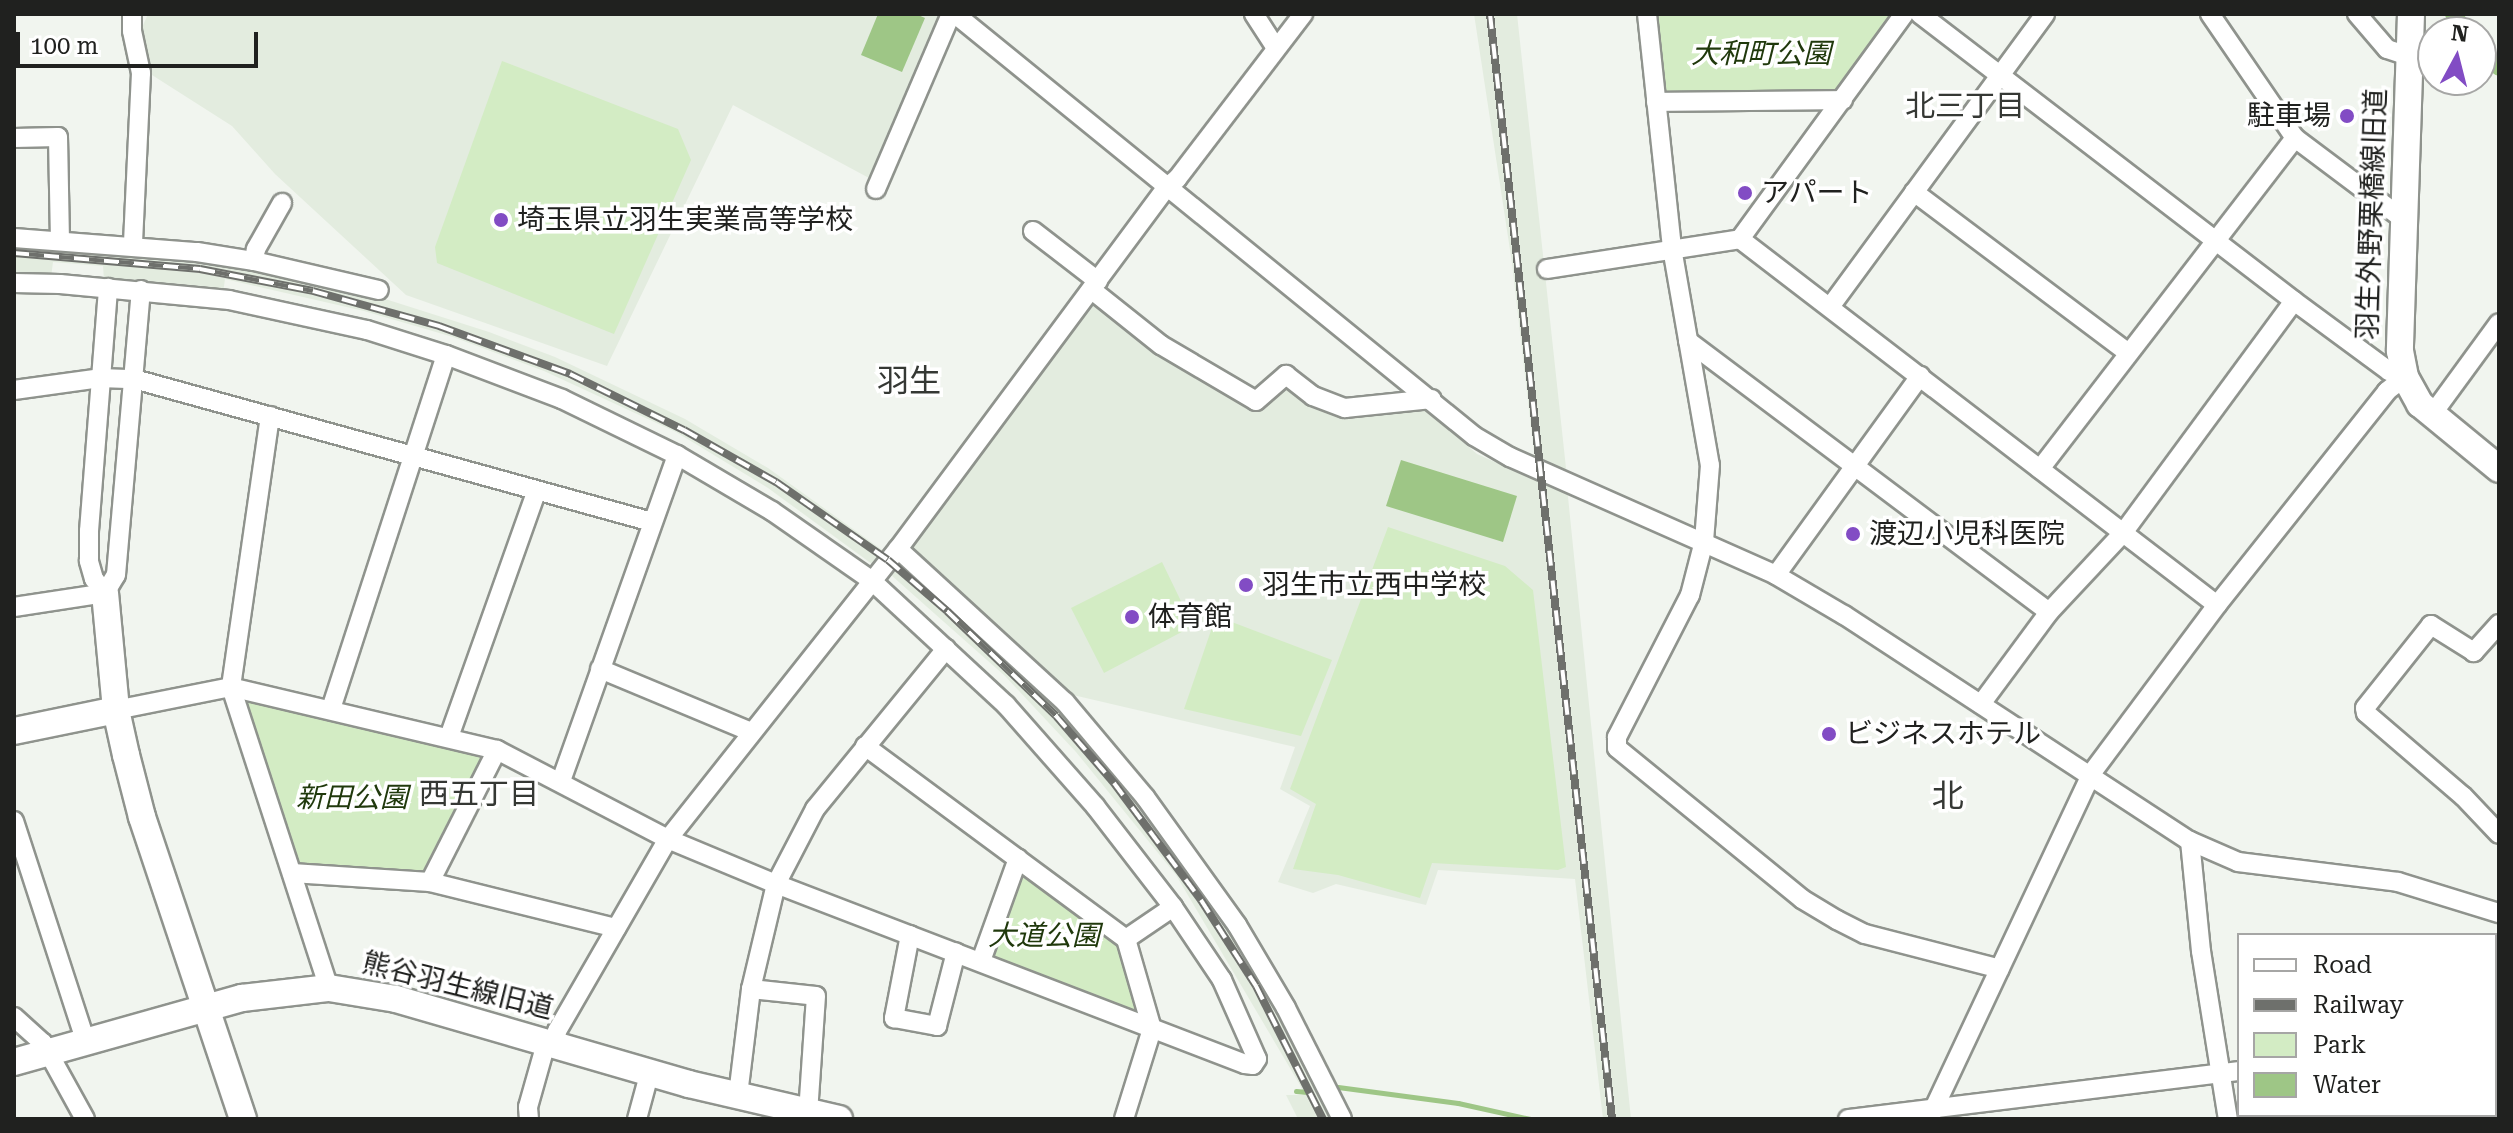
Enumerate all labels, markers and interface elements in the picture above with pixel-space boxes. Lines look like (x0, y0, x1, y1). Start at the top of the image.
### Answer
scale bar (20, 16, 262, 66)
north arrow (2417, 16, 2497, 96)
text: N (2450, 20, 2470, 47)
text: 100 m (30, 32, 98, 60)
park label: 大和町公園 (1691, 37, 1831, 71)
street label: 羽生外野栗橋線旧道 (2351, 87, 2393, 341)
district label: 北三丁目 (1905, 88, 2025, 124)
place label: 駐車場 (2247, 99, 2331, 133)
marker: 駐車場 (2338, 107, 2356, 125)
place label: アパート (1761, 176, 1873, 210)
marker: アパート (1736, 184, 1754, 202)
place label: 埼玉県立羽生実業高等学校 (517, 203, 853, 237)
marker: 埼玉県立羽生実業高等学校 (492, 211, 510, 229)
district label: 羽生 (877, 362, 941, 400)
place label: 渡辺小児科医院 (1869, 517, 2065, 551)
marker: 渡辺小児科医院 (1844, 525, 1862, 543)
place label: 羽生市立西中学校 (1262, 568, 1486, 602)
marker: 羽生市立西中学校 (1237, 576, 1255, 594)
place label: 体育館 (1148, 600, 1232, 634)
marker: 体育館 (1123, 608, 1141, 626)
place label: ビジネスホテル (1845, 717, 2041, 751)
marker: ビジネスホテル (1820, 725, 1838, 743)
district label: 西五丁目 (419, 776, 539, 812)
district label: 北 (1932, 777, 1964, 815)
park label: 新田公園 (296, 781, 408, 815)
park label: 大道公園 (988, 919, 1100, 953)
legend (2237, 933, 2497, 1117)
street label: 熊谷羽生線旧道 (359, 946, 557, 1026)
text: Road (2313, 951, 2372, 979)
text: Railway (2313, 991, 2404, 1019)
text: Park (2313, 1031, 2366, 1059)
text: Water (2313, 1071, 2381, 1099)

